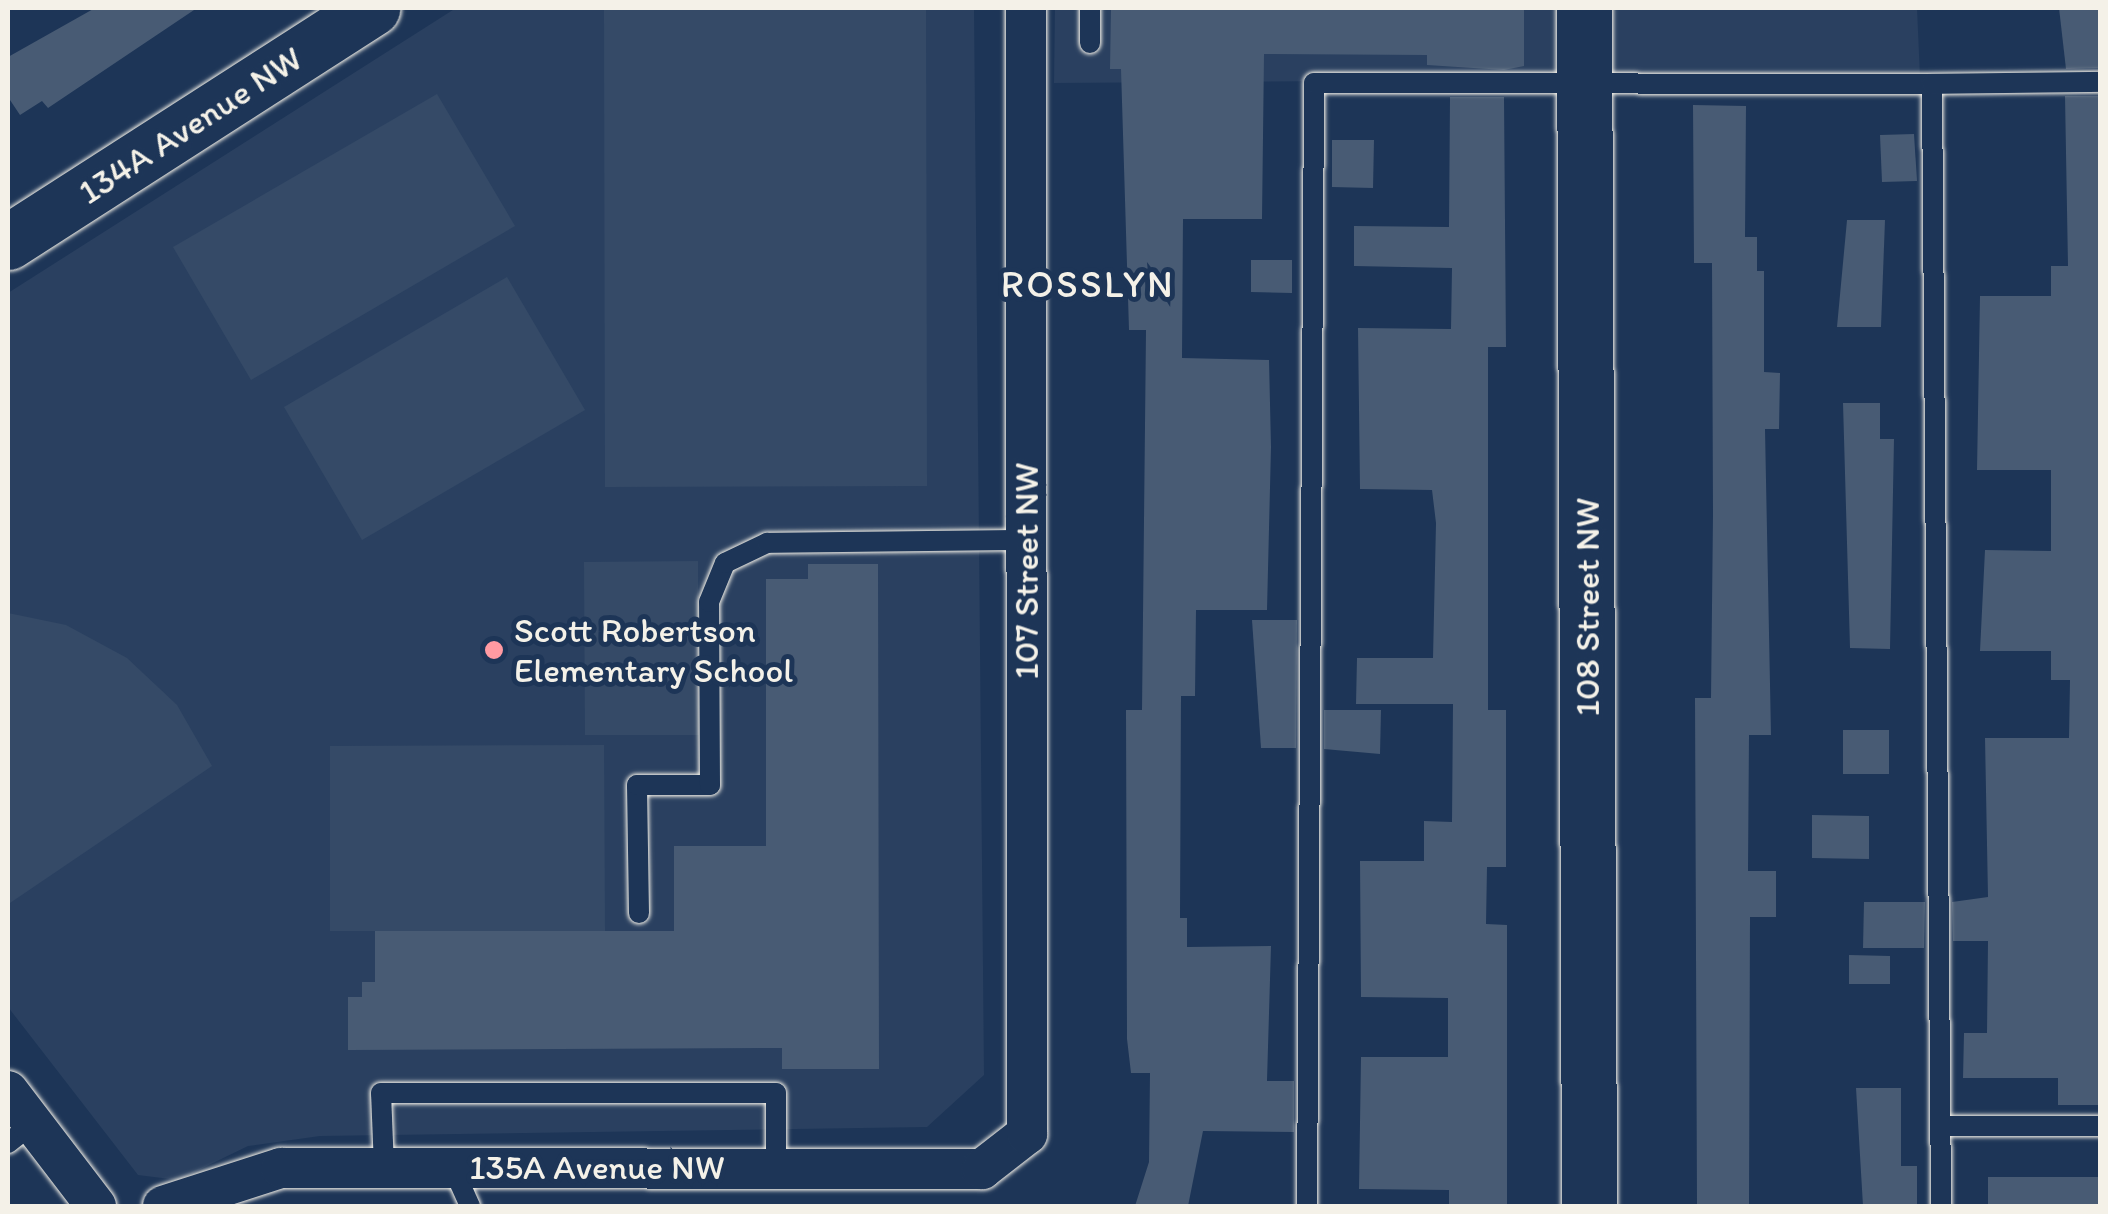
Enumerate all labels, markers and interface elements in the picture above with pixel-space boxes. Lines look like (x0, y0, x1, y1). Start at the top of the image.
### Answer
street label: 134A Avenue NW (71, 37, 309, 213)
district label: ROSSLYN (999, 262, 1177, 308)
street label: 107 Street NW (1005, 463, 1047, 679)
street label: 108 Street NW (1566, 498, 1608, 716)
place label: Scott Robertson Elementary School (514, 609, 793, 691)
marker: Scott Robertson Elementary School (483, 639, 505, 661)
street label: 135A Avenue NW (470, 1146, 724, 1188)

